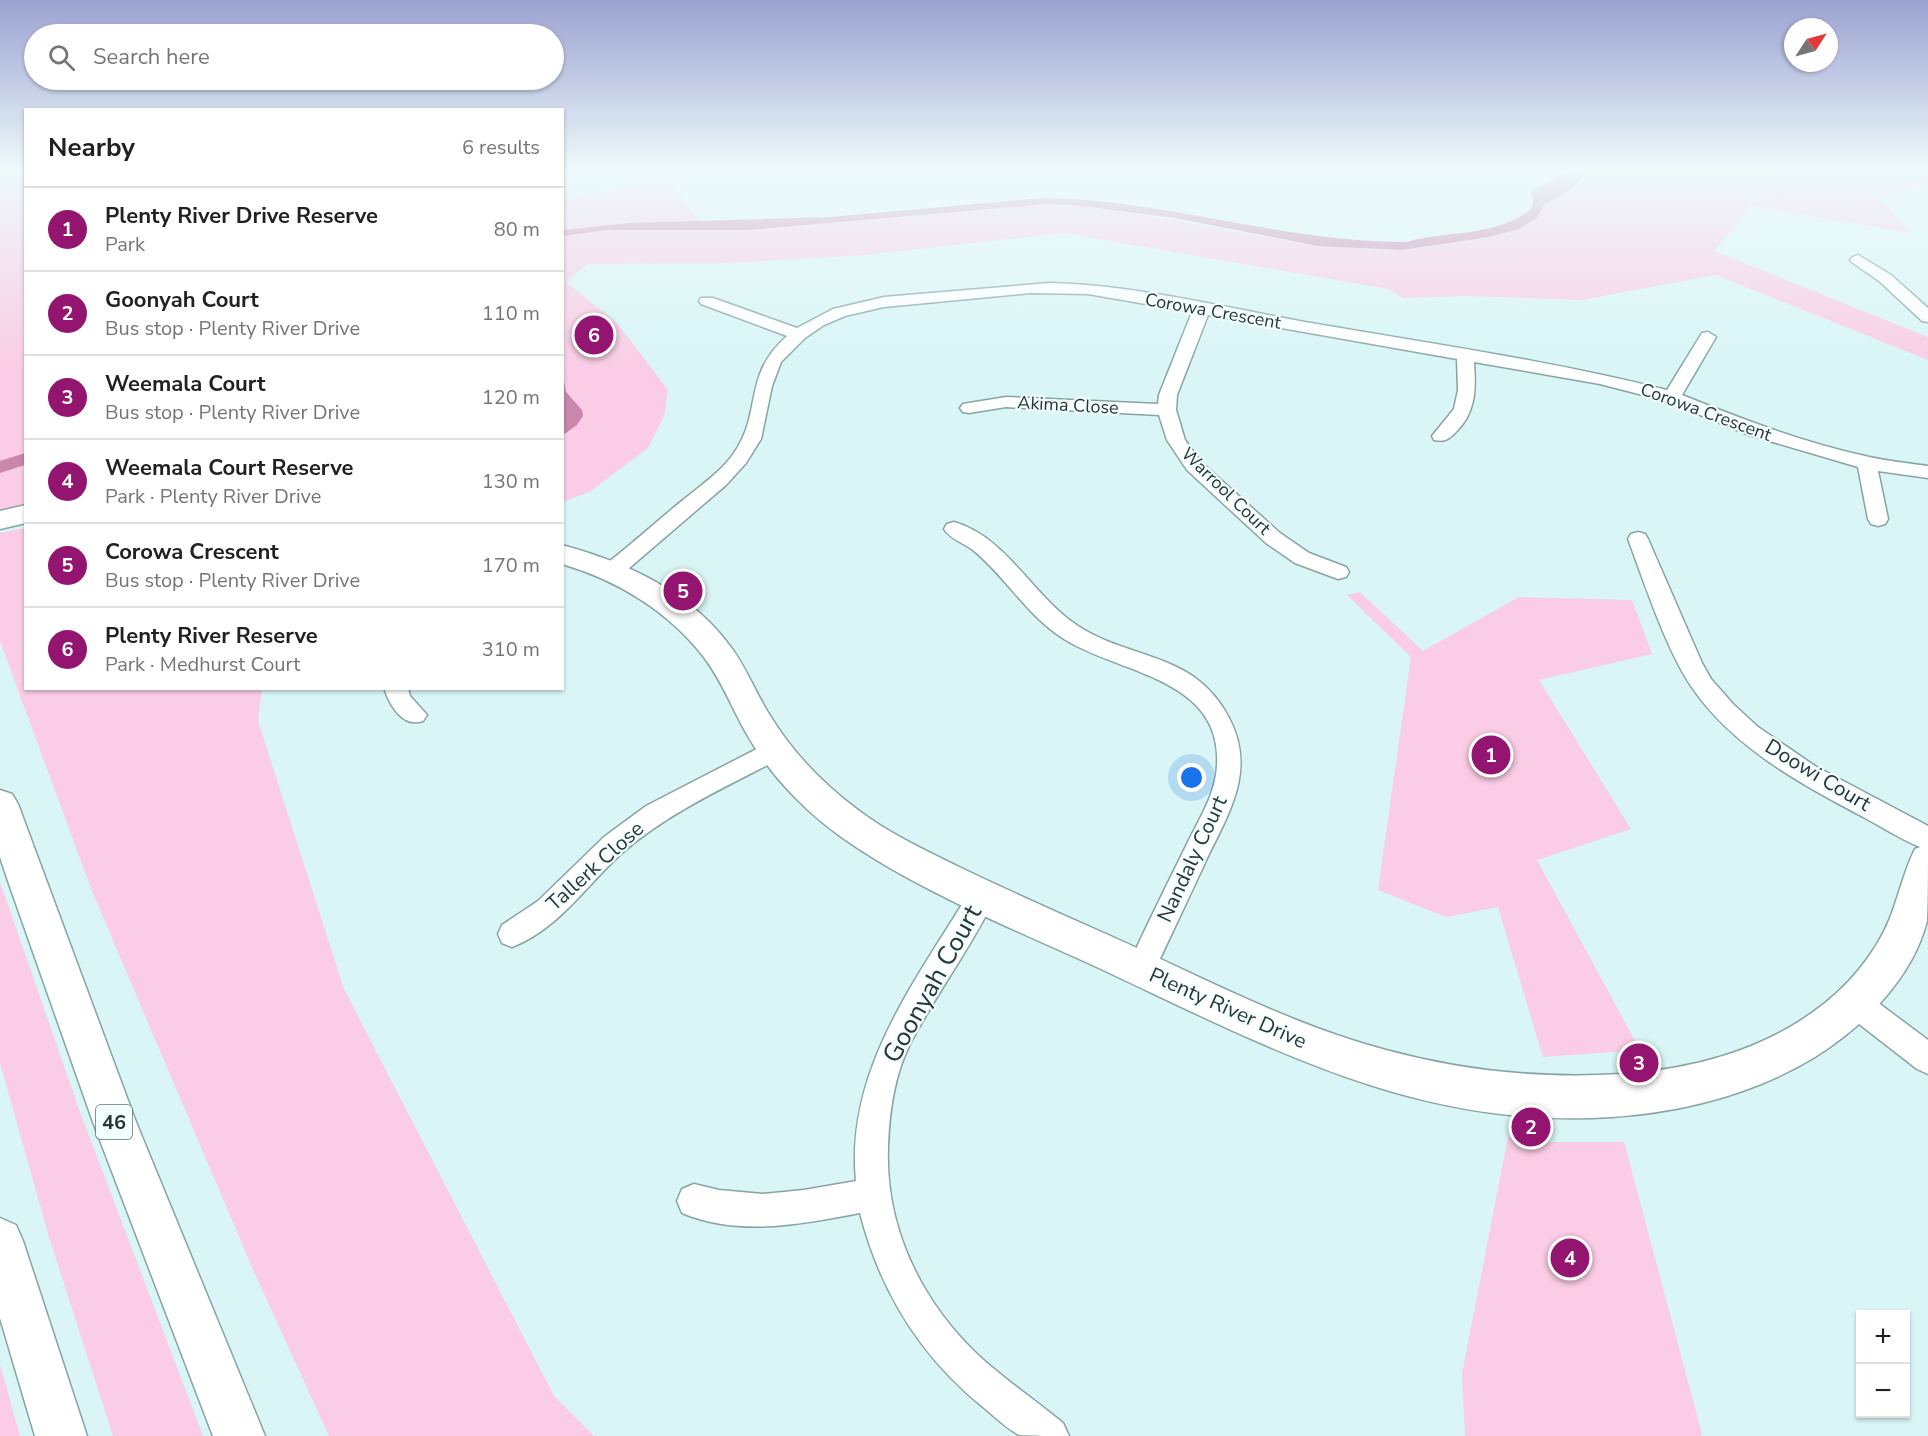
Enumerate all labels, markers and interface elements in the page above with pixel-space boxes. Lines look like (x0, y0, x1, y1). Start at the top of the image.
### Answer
north arrow (1784, 18, 1838, 72)
search box (24, 24, 564, 90)
icon: search (45, 41, 78, 74)
text: Search here (93, 42, 210, 72)
text: Nearby (48, 130, 135, 165)
text: 6 results (462, 134, 540, 161)
text: Plenty River Drive Reserve (105, 201, 378, 231)
text: 1 (62, 216, 74, 243)
text: 80 m (494, 216, 540, 243)
text: Park (105, 231, 145, 258)
text: Goonyah Court (105, 285, 259, 315)
street label: Corowa Crescent (1143, 287, 1284, 335)
text: 2 (62, 300, 74, 327)
text: 110 m (482, 300, 540, 327)
pin: 6 (574, 312, 614, 358)
text: Bus stop · Plenty River Drive (105, 315, 360, 342)
text: Weemala Court (105, 369, 266, 399)
street label: Corowa Crescent (1637, 377, 1775, 447)
text: 3 (62, 384, 74, 411)
text: 120 m (482, 384, 540, 411)
street label: Akima Close (1017, 390, 1119, 420)
text: Bus stop · Plenty River Drive (105, 399, 360, 426)
street label: Warrool Court (1176, 442, 1277, 540)
text: Weemala Court Reserve (105, 453, 353, 483)
text: 4 (62, 468, 74, 495)
text: 130 m (482, 468, 540, 495)
text: Park · Plenty River Drive (105, 483, 321, 510)
text: Corowa Crescent (105, 537, 279, 567)
text: 5 (62, 552, 74, 579)
text: 170 m (482, 552, 540, 579)
text: Bus stop · Plenty River Drive (105, 567, 360, 594)
pin: 5 (664, 568, 702, 614)
text: Plenty River Reserve (105, 621, 318, 651)
text: 6 (62, 636, 74, 663)
text: 310 m (482, 636, 540, 663)
text: Park · Medhurst Court (105, 651, 300, 678)
pin: 1 (1472, 732, 1510, 777)
street label: Doowi Court (1760, 732, 1877, 818)
your location (1177, 763, 1206, 792)
street label: Nandaly Court (1150, 791, 1234, 927)
street label: Tallerk Close (540, 815, 650, 917)
street label: Goonyah Court (874, 898, 990, 1069)
street label: Plenty River Drive (1145, 961, 1311, 1055)
pin: 3 (1620, 1040, 1658, 1086)
pin: 2 (1512, 1104, 1550, 1150)
road number: 46 (96, 1105, 132, 1139)
pin: 4 (1550, 1236, 1590, 1280)
map controls (1856, 1310, 1910, 1418)
button: + (1856, 1310, 1910, 1364)
button: − (1856, 1364, 1910, 1418)

